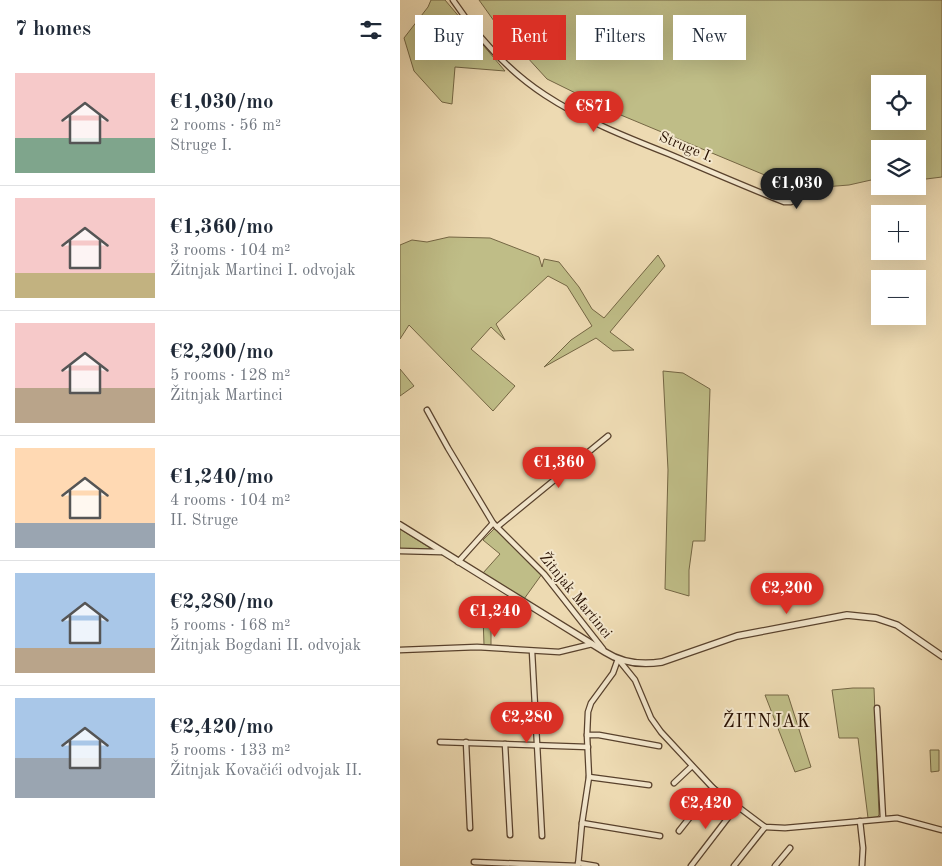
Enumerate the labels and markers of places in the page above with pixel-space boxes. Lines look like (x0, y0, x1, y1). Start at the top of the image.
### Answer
pin: €871 (564, 90, 624, 133)
pin: €1,030 (756, 168, 838, 210)
pin: €1,360 (518, 446, 600, 489)
pin: €2,200 (746, 572, 828, 615)
pin: €1,240 (454, 596, 536, 638)
pin: €2,280 (486, 702, 568, 744)
pin: €2,420 (665, 788, 747, 830)

